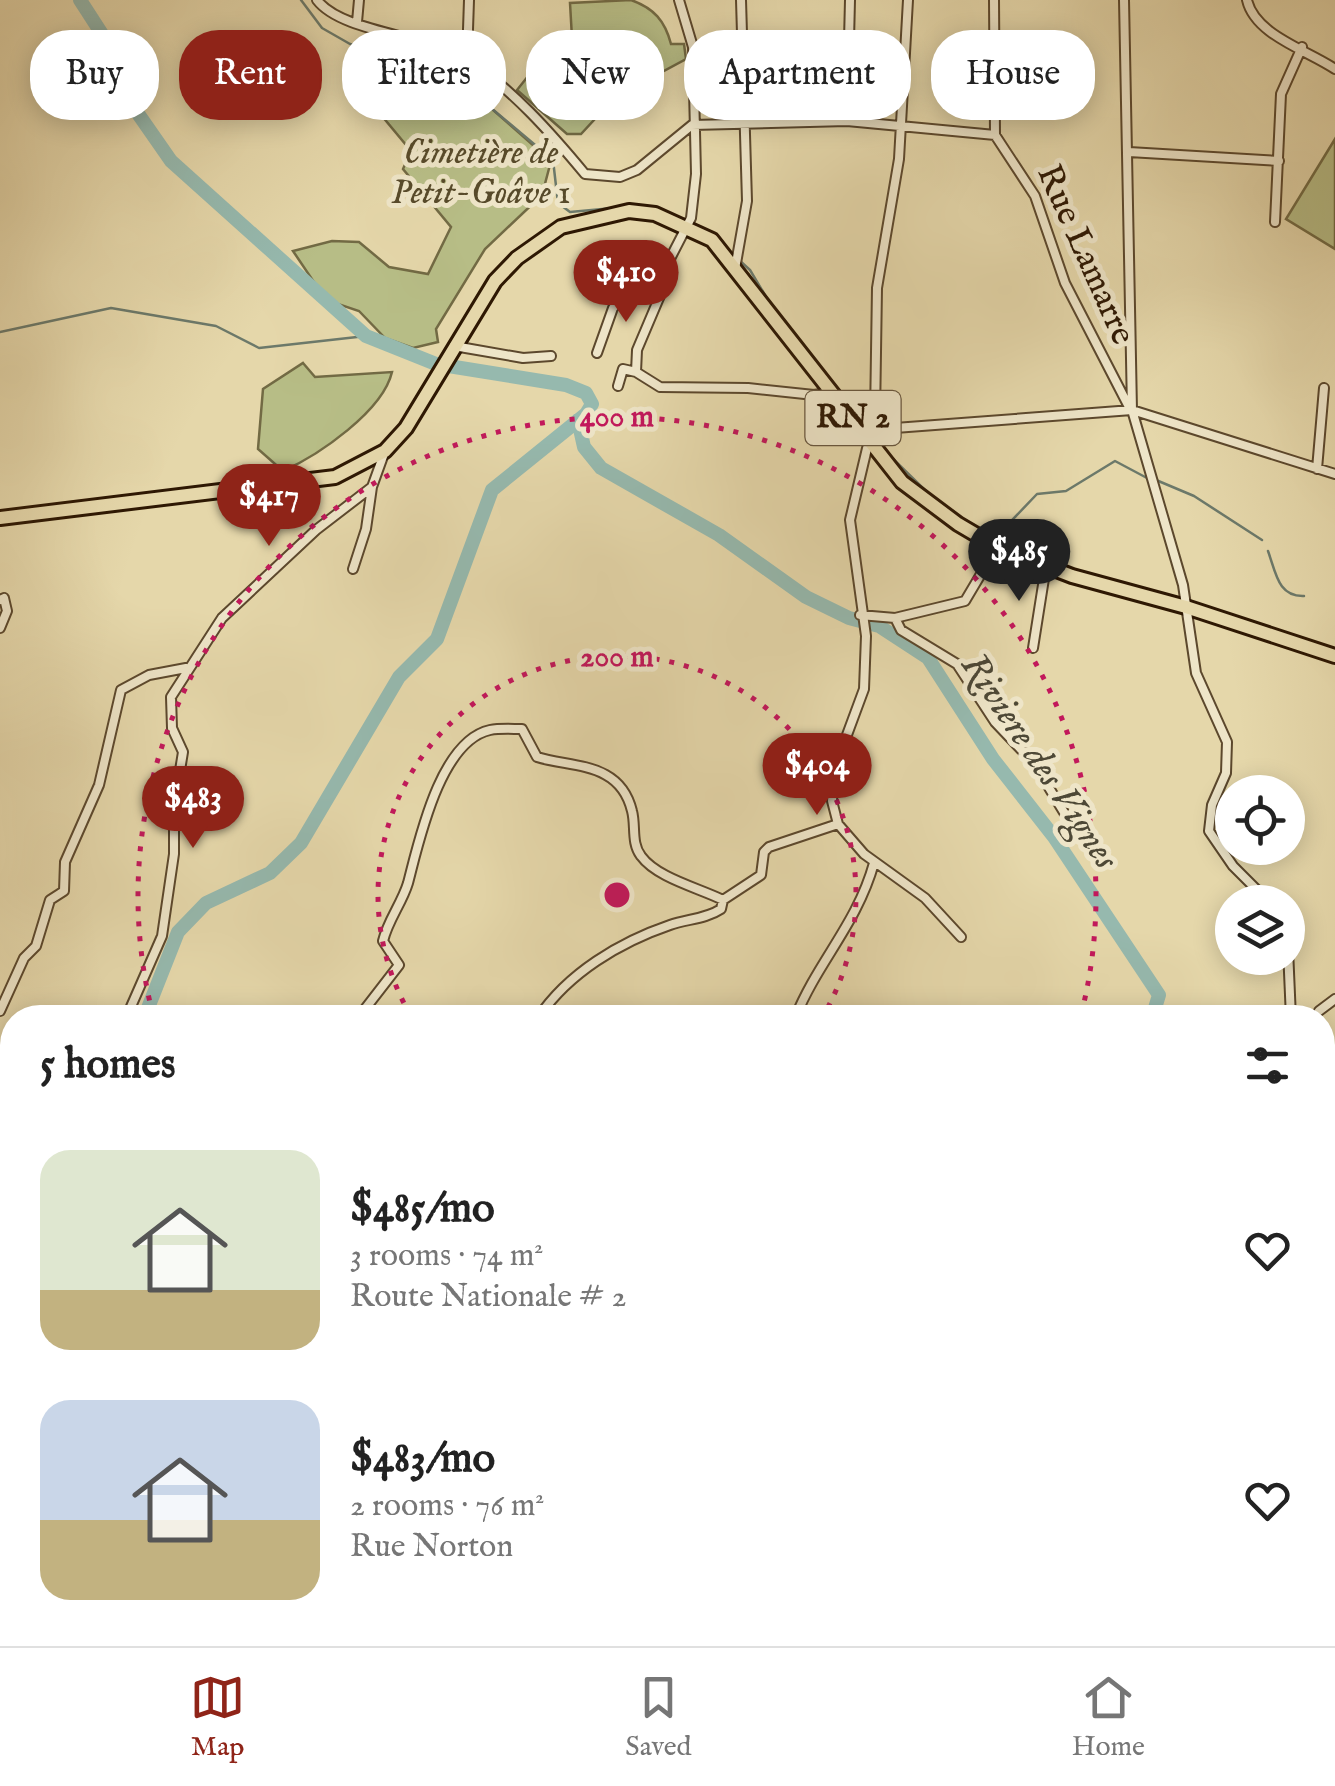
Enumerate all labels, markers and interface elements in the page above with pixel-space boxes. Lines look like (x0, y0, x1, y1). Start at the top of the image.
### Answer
chip: Buy (30, 30, 159, 120)
chip: Rent (179, 30, 322, 120)
chip: Filters (342, 30, 506, 120)
chip: New (526, 30, 664, 120)
chip: Apartment (684, 30, 911, 120)
chip: House (931, 30, 1095, 120)
park label: Cimetière de Petit-Goâve 1 (391, 131, 571, 216)
street label: Rue Lamarre (1025, 158, 1145, 352)
pin: $410 (567, 240, 685, 325)
text: $410 (596, 252, 656, 293)
road number: RN 2 (806, 391, 900, 445)
text: 400 m (580, 399, 654, 437)
pin: $417 (210, 464, 328, 549)
text: $417 (239, 476, 299, 517)
pin: $485 (960, 519, 1078, 604)
text: $485 (990, 531, 1048, 572)
text: 200 m (580, 639, 654, 677)
water label: Riviere des Vignes (949, 645, 1130, 880)
pin: $404 (758, 733, 876, 818)
text: $404 (785, 745, 849, 786)
pin: $483 (134, 766, 252, 851)
map controls (1215, 775, 1305, 975)
button: locate (1215, 775, 1305, 865)
text: $483 (164, 778, 222, 819)
centre of rings (599, 877, 635, 913)
button: layers (1215, 885, 1305, 975)
icon: filters (1240, 1038, 1295, 1093)
text: 5 homes (40, 1039, 176, 1092)
text: $485/mo (350, 1183, 495, 1236)
icon: home (120, 1190, 240, 1310)
icon: heart (1240, 1223, 1295, 1278)
text: 3 rooms · 74 m² (350, 1236, 543, 1277)
text: Route Nationale # 2 (350, 1277, 627, 1318)
text: $483/mo (350, 1433, 495, 1486)
icon: home (120, 1440, 240, 1560)
icon: heart (1240, 1473, 1295, 1528)
text: 2 rooms · 76 m² (350, 1486, 544, 1527)
text: Rue Norton (350, 1527, 513, 1568)
tab: Map (190, 1670, 245, 1765)
tab: Saved (625, 1670, 692, 1765)
tab: Home (1072, 1670, 1145, 1765)

